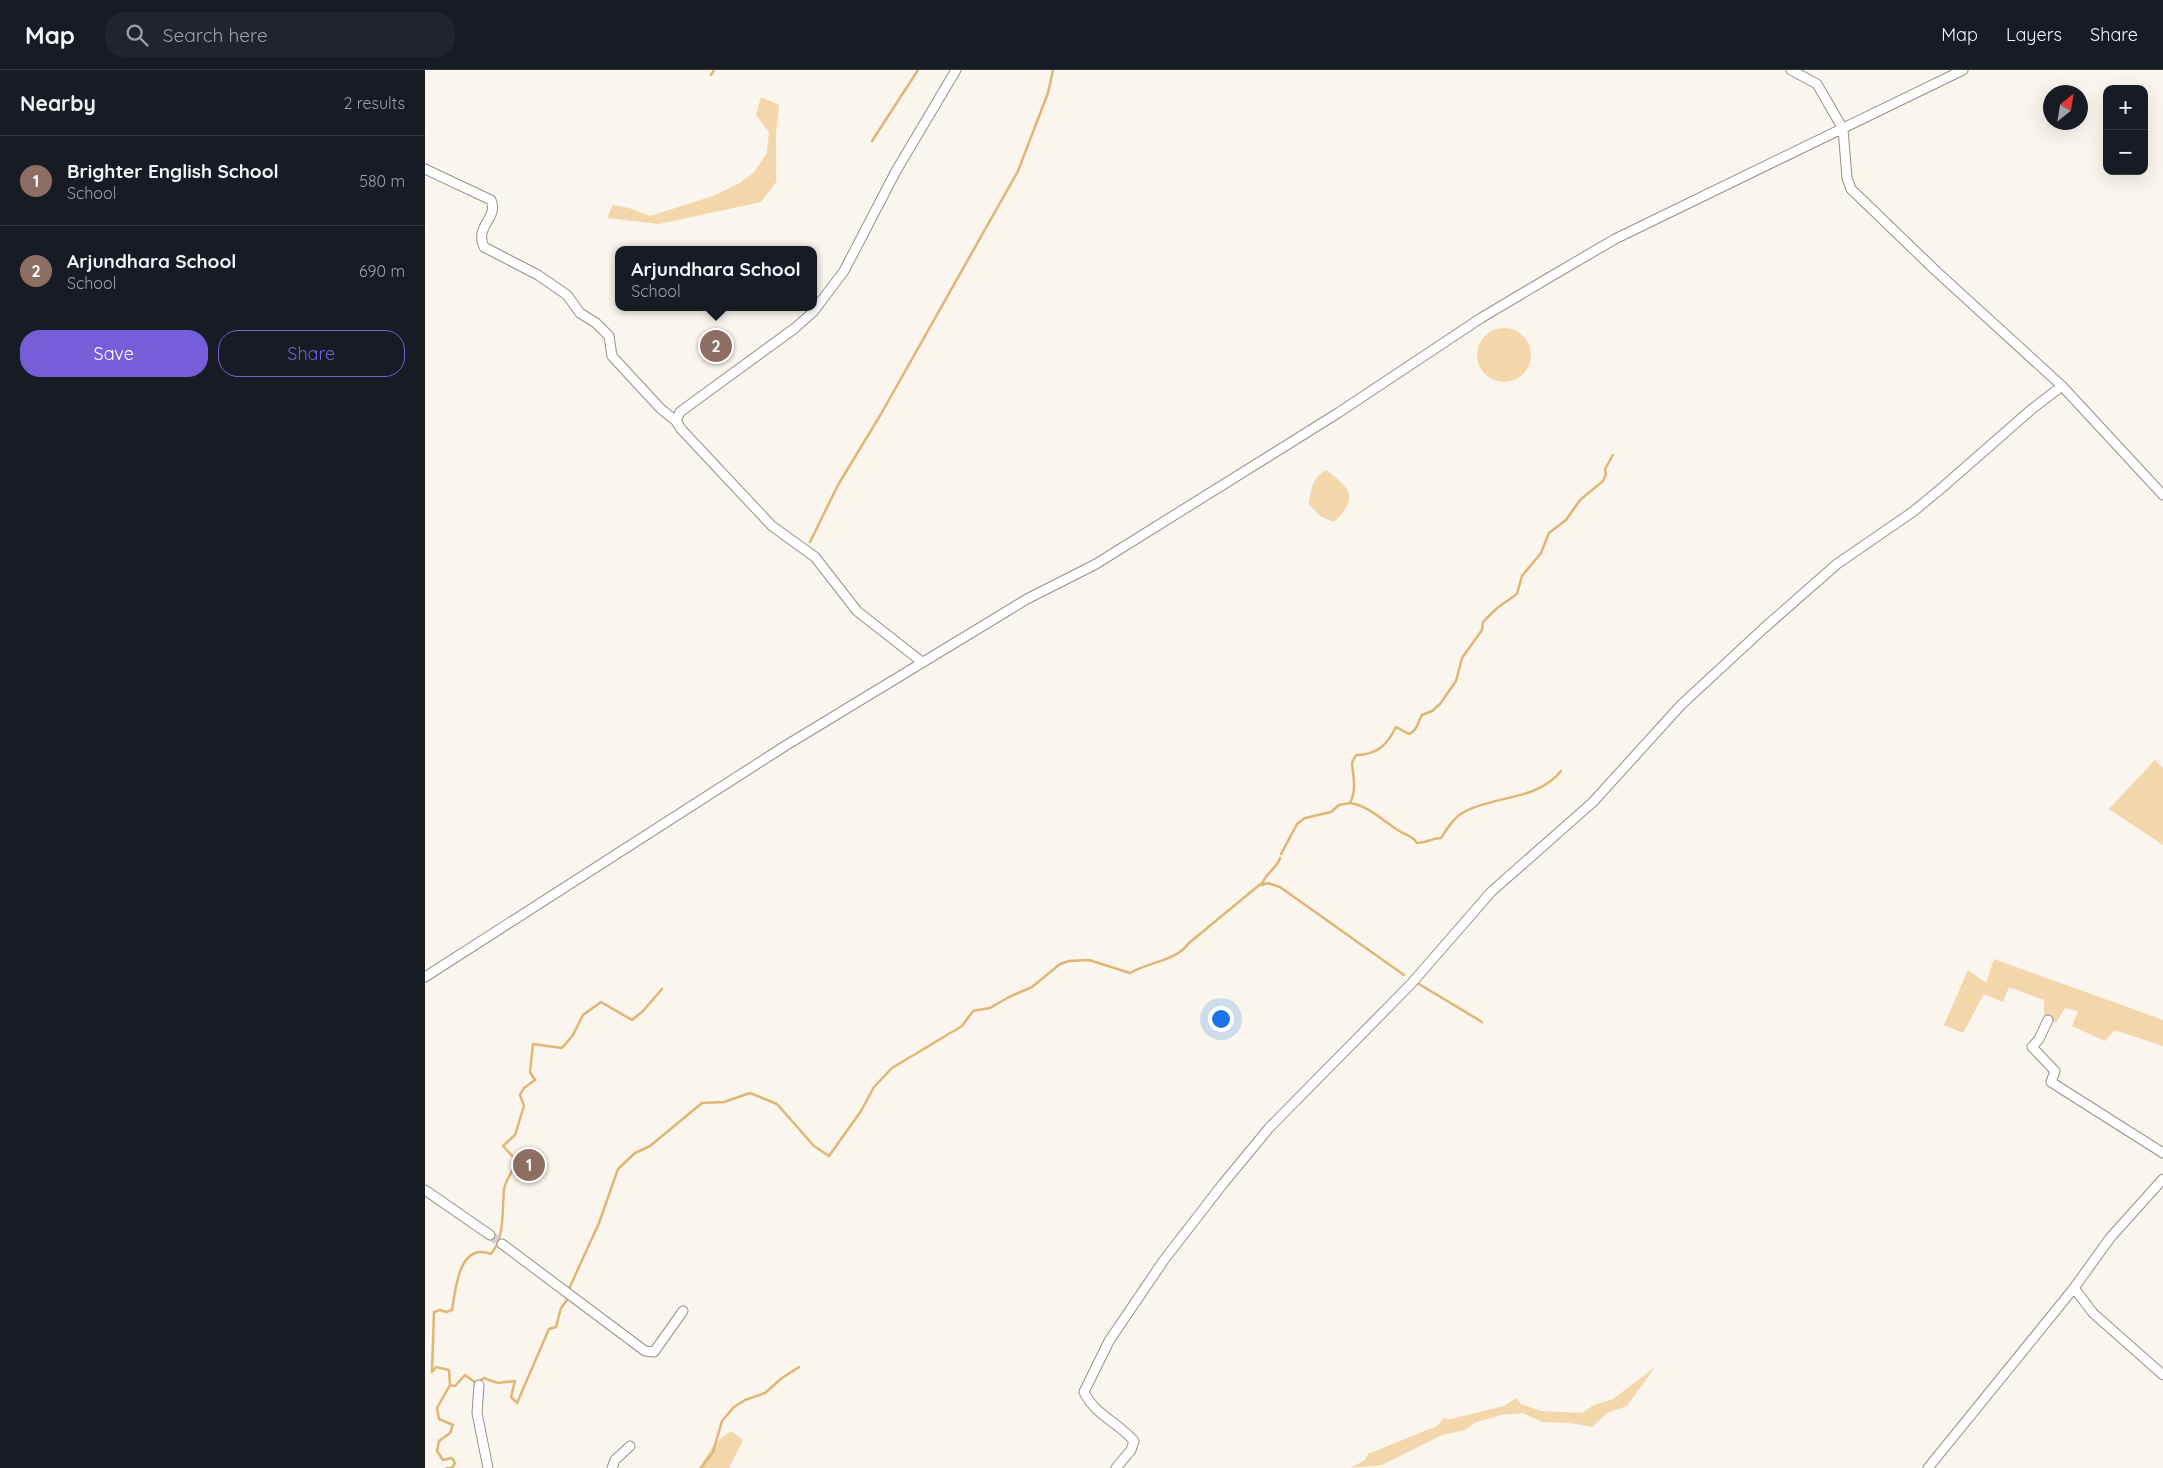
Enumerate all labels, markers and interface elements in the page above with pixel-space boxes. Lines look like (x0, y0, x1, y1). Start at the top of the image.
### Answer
search box (105, 12, 455, 57)
text: Map (25, 20, 75, 50)
icon: search (123, 21, 151, 49)
text: Search here (163, 23, 268, 47)
text: Map (1941, 23, 1978, 46)
text: Layers (2006, 23, 2062, 46)
text: Share (2090, 23, 2138, 46)
north arrow (2043, 85, 2088, 130)
map controls (2103, 85, 2148, 175)
button: + (2103, 85, 2148, 130)
text: Nearby (20, 90, 96, 116)
text: 2 results (343, 93, 405, 113)
button: − (2103, 130, 2148, 175)
text: Brighter English School (67, 159, 279, 183)
text: 1 (33, 171, 39, 191)
text: 580 m (359, 171, 405, 191)
text: School (67, 183, 116, 203)
popup (615, 246, 817, 311)
text: Arjundhara School (67, 249, 236, 273)
text: Arjundhara School (631, 257, 801, 281)
text: 2 (31, 261, 41, 281)
text: 690 m (359, 261, 405, 281)
text: School (67, 273, 116, 293)
text: School (631, 281, 681, 301)
pin: 2 (700, 327, 732, 365)
button: Save (20, 330, 208, 377)
button: Share (218, 330, 405, 377)
your location (1208, 1006, 1234, 1032)
pin: 1 (513, 1146, 545, 1184)

